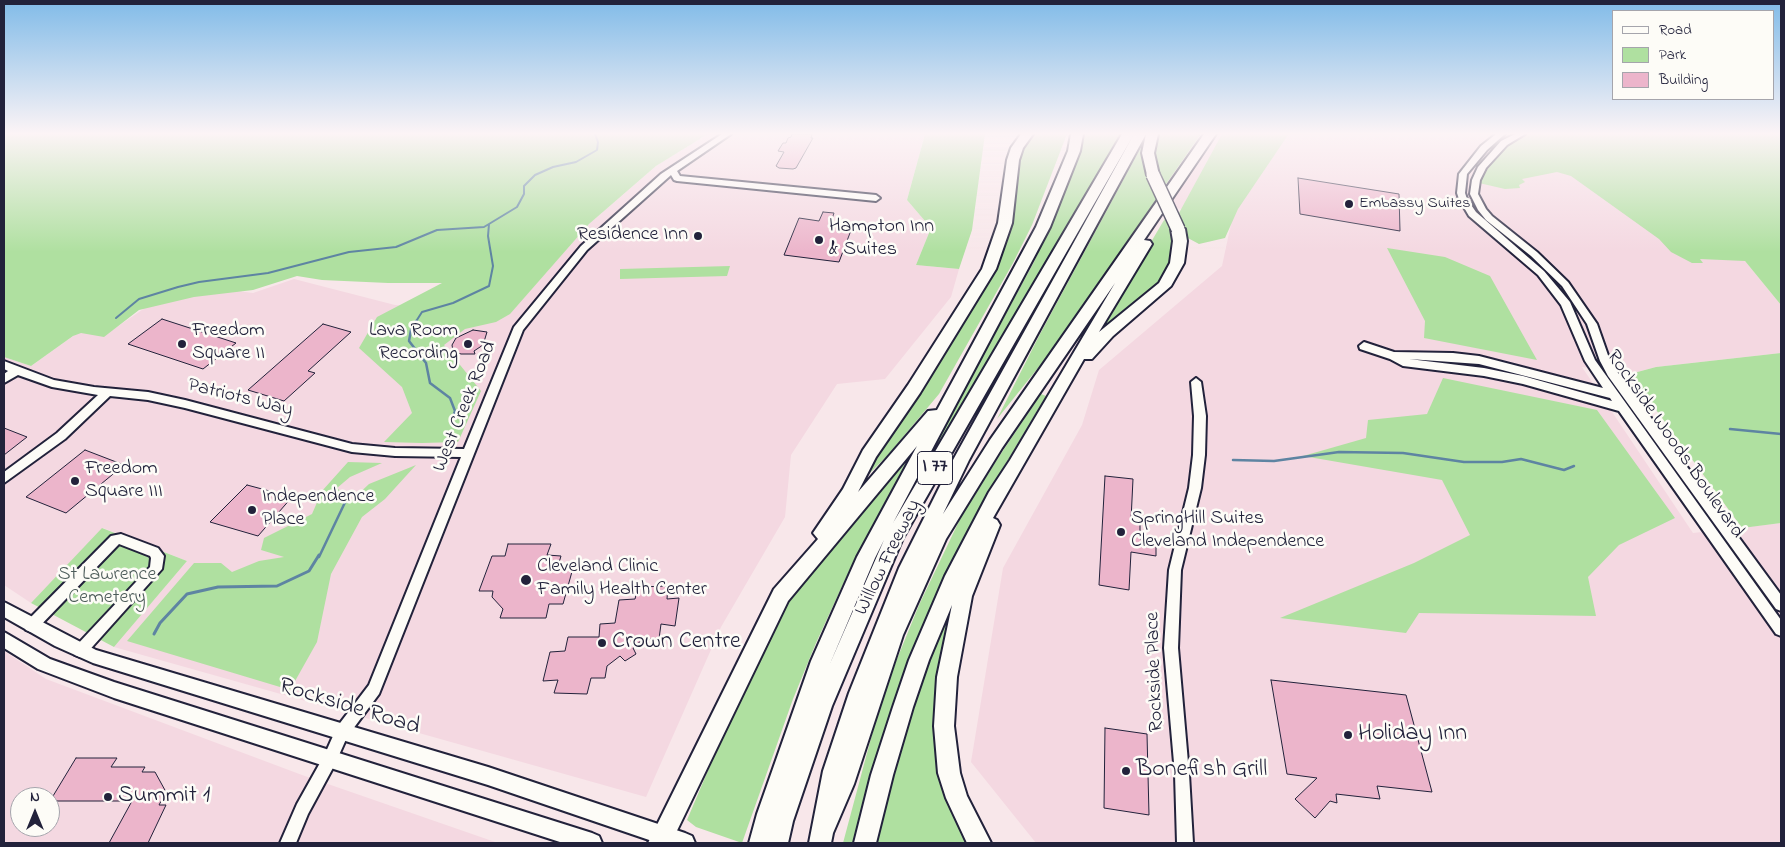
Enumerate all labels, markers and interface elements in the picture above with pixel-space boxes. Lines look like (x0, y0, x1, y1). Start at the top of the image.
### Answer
legend (1612, 10, 1775, 100)
text: Road (1659, 19, 1692, 41)
text: Park (1659, 44, 1686, 66)
text: Building (1659, 69, 1708, 91)
place label: Embassy Suites (1359, 194, 1470, 214)
marker: Embassy Suites (1343, 198, 1355, 210)
place label: Hampton Inn & Suites (829, 216, 934, 263)
place label: Residence Inn (577, 224, 688, 248)
marker: Residence Inn (692, 230, 704, 242)
marker: Hampton Inn & Suites (813, 234, 825, 246)
place label: Freedom Square II (192, 320, 265, 367)
place label: Lava Room Recording (369, 320, 458, 367)
marker: Freedom Square II (176, 338, 188, 350)
street label: West Creek Road (429, 338, 503, 476)
marker: Lava Room Recording (462, 338, 474, 350)
street label: Rockside Woods Boulevard (1600, 346, 1748, 544)
street label: Patriots Way (185, 374, 295, 424)
road number: I 77 (918, 452, 952, 484)
place label: Freedom Square III (85, 458, 163, 505)
marker: Freedom Square III (69, 475, 81, 487)
place label: Independence Place (262, 486, 374, 533)
street label: Willow Freeway (851, 496, 927, 620)
marker: Independence Place (246, 504, 258, 516)
place label: SpringHill Suites Cleveland Independence (1131, 508, 1324, 555)
marker: SpringHill Suites Cleveland Independence (1115, 526, 1127, 538)
place label: Cleveland Clinic Family Health Center (537, 556, 707, 603)
park label: St Lawrence Cemetery (58, 564, 156, 611)
marker: Cleveland Clinic Family Health Center (519, 573, 533, 587)
street label: Rockside Place (1142, 611, 1170, 733)
place label: Crown Centre (612, 629, 741, 657)
marker: Crown Centre (596, 637, 608, 649)
street label: Rockside Road (275, 673, 423, 743)
place label: Holiday Inn (1358, 721, 1467, 749)
marker: Holiday Inn (1342, 729, 1354, 741)
place label: Bonefish Grill (1136, 757, 1267, 785)
marker: Bonefish Grill (1120, 765, 1132, 777)
place label: Summit 1 (118, 783, 210, 811)
north arrow (10, 787, 60, 837)
text: N (30, 787, 40, 808)
marker: Summit 1 (102, 791, 114, 803)

